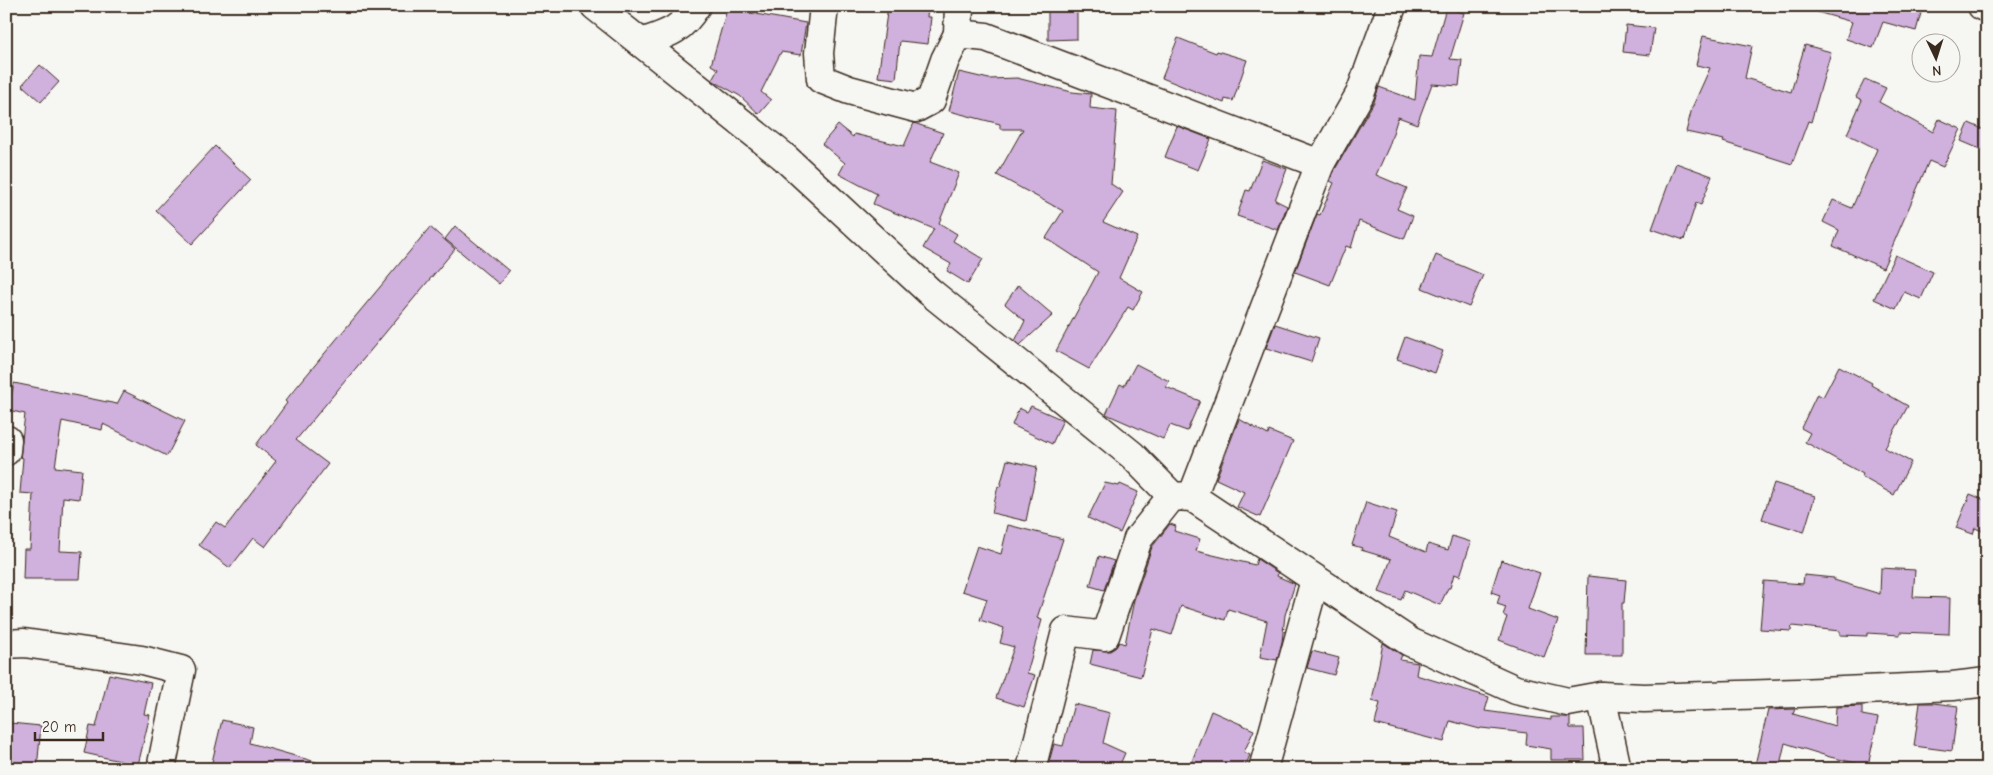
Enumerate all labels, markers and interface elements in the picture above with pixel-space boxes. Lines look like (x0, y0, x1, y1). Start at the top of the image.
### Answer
north arrow (1910, 32, 1960, 82)
text: N (1932, 62, 1942, 79)
scale bar (35, 710, 102, 742)
text: 20 m (42, 718, 76, 736)

